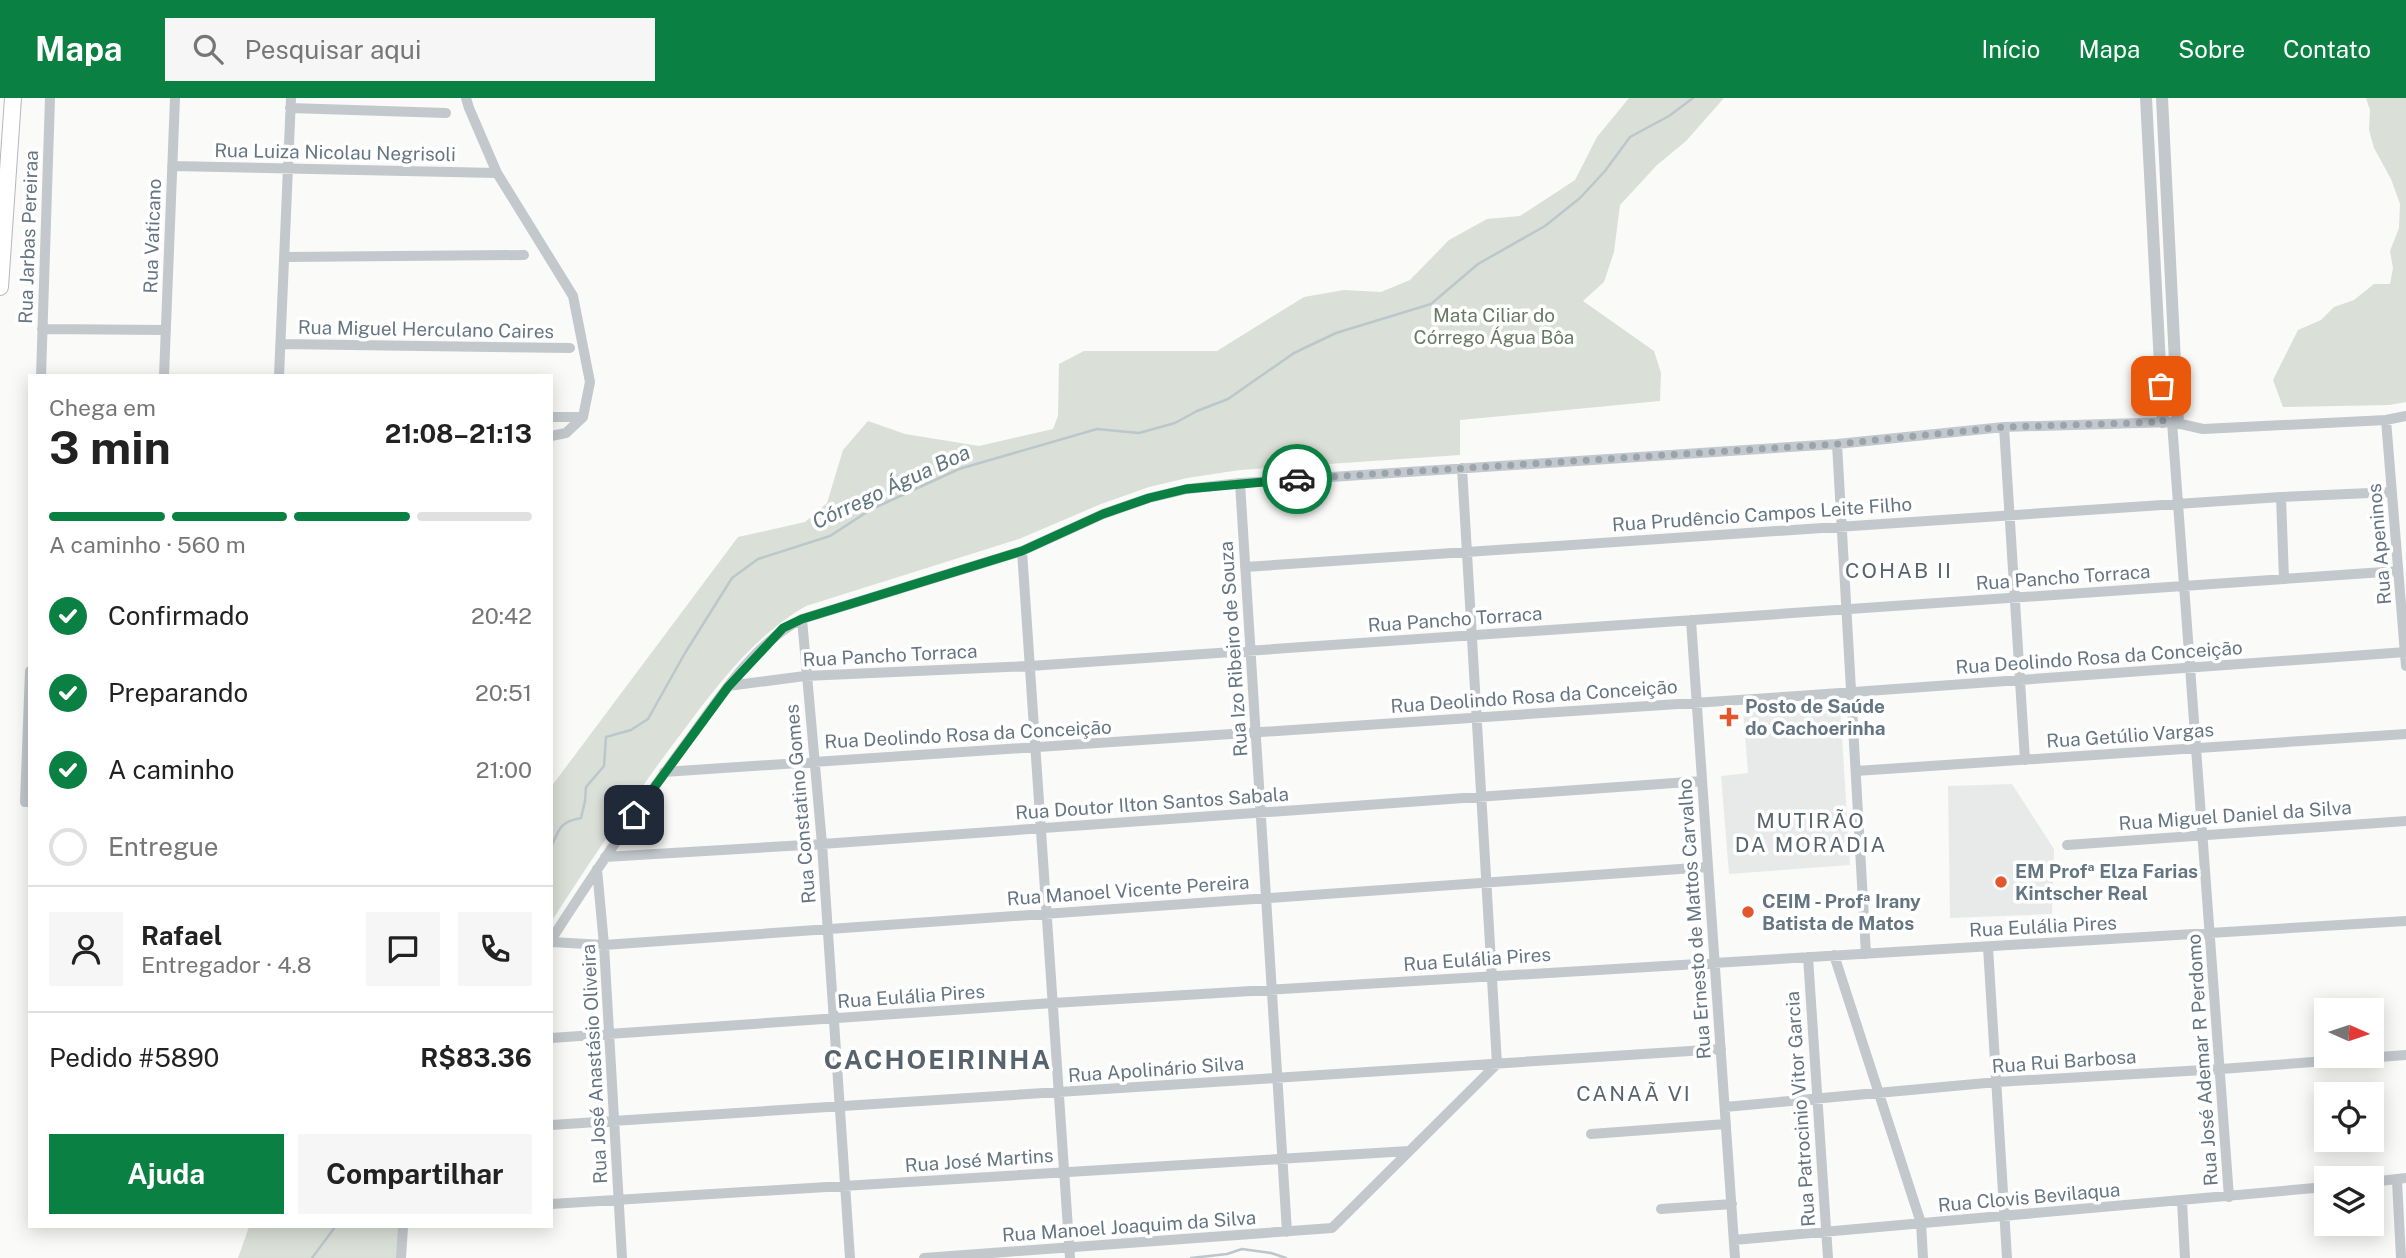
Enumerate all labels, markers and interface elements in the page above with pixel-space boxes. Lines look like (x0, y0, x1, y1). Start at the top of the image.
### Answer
search box (165, 18, 655, 81)
text: Mapa (35, 30, 123, 68)
icon: search (189, 30, 227, 68)
text: Pesquisar aqui (245, 34, 421, 65)
text: Início (1982, 35, 2040, 63)
text: Mapa (2078, 35, 2140, 63)
text: Sobre (2178, 35, 2245, 63)
text: Contato (2283, 35, 2371, 63)
street label: Rua Luiza Nicolau Negrisoli (214, 139, 456, 165)
street label: Rua Jarbas Pereiraa (14, 150, 42, 324)
street label: Rua Vaticano (139, 178, 165, 294)
park label: Mata Ciliar do Córrego Água Bôa (1414, 304, 1574, 348)
street label: Rua Miguel Herculano Caires (298, 316, 554, 342)
pin (2131, 356, 2191, 416)
icon: bag (2142, 367, 2180, 405)
text: Chega em (49, 394, 156, 421)
text: 21:08–21:13 (385, 418, 532, 449)
text: 3 min (49, 420, 171, 474)
water label: Córrego Água Boa (808, 439, 974, 534)
courier (1262, 444, 1332, 514)
icon: car (1278, 460, 1316, 498)
street label: Rua Apeninos (2363, 483, 2395, 605)
street label: Rua Prudêncio Campos Leite Filho (1611, 493, 1913, 535)
text: A caminho · 560 m (49, 531, 246, 558)
street label: Rua Izo Ribeiro de Souza (1214, 540, 1252, 758)
district label: COHAB II (1845, 558, 1953, 583)
street label: Rua Pancho Torraca (1975, 560, 2151, 594)
icon: check (49, 597, 87, 635)
text: Confirmado (108, 600, 249, 631)
text: 20:42 (471, 602, 532, 629)
street label: Rua Pancho Torraca (1367, 602, 1543, 636)
street label: Rua Deolindo Rosa da Conceição (1955, 636, 2243, 678)
street label: Rua Pancho Torraca (802, 639, 978, 671)
icon: check (49, 674, 87, 712)
street label: Rua Deolindo Rosa da Conceição (1390, 675, 1678, 717)
text: Preparando (108, 677, 248, 708)
text: 20:51 (475, 679, 532, 706)
place label: Posto de Saúde do Cachoerinha (1745, 695, 1886, 739)
street label: Rua Constatino Gomes (780, 703, 820, 905)
marker: Posto de Saúde do Cachoerinha (1719, 707, 1739, 727)
street label: Rua Deolindo Rosa da Conceição (824, 715, 1112, 753)
street label: Rua Getúlio Vargas (2046, 718, 2214, 752)
icon: check (49, 751, 87, 789)
text: A caminho (108, 754, 235, 785)
text: 21:00 (476, 756, 532, 783)
street label: Rua Ernesto de Mattos Carvalho (1673, 778, 1715, 1060)
street label: Rua Doutor Ilton Santos Sabala (1014, 782, 1290, 824)
pin (604, 785, 664, 845)
icon: home (615, 796, 653, 834)
street label: Rua Miguel Daniel da Silva (2118, 796, 2352, 834)
district label: MUTIRÃO DA MORADIA (1735, 808, 1887, 857)
text: Entregue (108, 831, 219, 862)
place label: EM Profª Elza Farias Kintscher Real (2015, 860, 2198, 904)
street label: Rua Manoel Vicente Pereira (1006, 871, 1250, 909)
marker: EM Profª Elza Farias Kintscher Real (1993, 874, 2009, 890)
place label: CEIM - Profª Irany Batista de Matos (1762, 890, 1921, 934)
marker: CEIM - Profª Irany Batista de Matos (1740, 904, 1756, 920)
street label: Rua Eulália Pires (1969, 911, 2117, 941)
button: person (49, 912, 123, 986)
button: chat (366, 912, 440, 986)
button: phone (458, 912, 532, 986)
text: Rafael (141, 920, 222, 951)
street label: Rua José Ademar R Perdomo (2182, 933, 2222, 1187)
street label: Rua Eulália Pires (1402, 943, 1552, 975)
street label: Rua José Anastásio Oliveira (577, 944, 611, 1184)
text: Entregador · 4.8 (141, 951, 312, 978)
street label: Rua Eulália Pires (836, 980, 986, 1012)
street label: Rua Patrocinio Vitor Garcia (1781, 990, 1819, 1228)
north arrow (2314, 998, 2384, 1068)
map controls (2314, 998, 2384, 1236)
text: Pedido #5890 (49, 1042, 220, 1073)
text: R$83.36 (420, 1042, 532, 1073)
district label: CACHOEIRINHA (824, 1044, 1052, 1075)
street label: Rua Rui Barbosa (1991, 1045, 2137, 1077)
street label: Rua Apolinário Silva (1067, 1052, 1245, 1086)
district label: CANAÃ VI (1576, 1081, 1692, 1106)
button: locate (2314, 1082, 2384, 1152)
button: Ajuda (49, 1134, 284, 1214)
button: Compartilhar (298, 1134, 532, 1214)
street label: Rua José Martins (904, 1144, 1054, 1176)
button: layers (2314, 1166, 2384, 1236)
street label: Rua Clovis Bevilaqua (1937, 1178, 2121, 1216)
street label: Rua Manoel Joaquim da Silva (1001, 1206, 1257, 1246)

